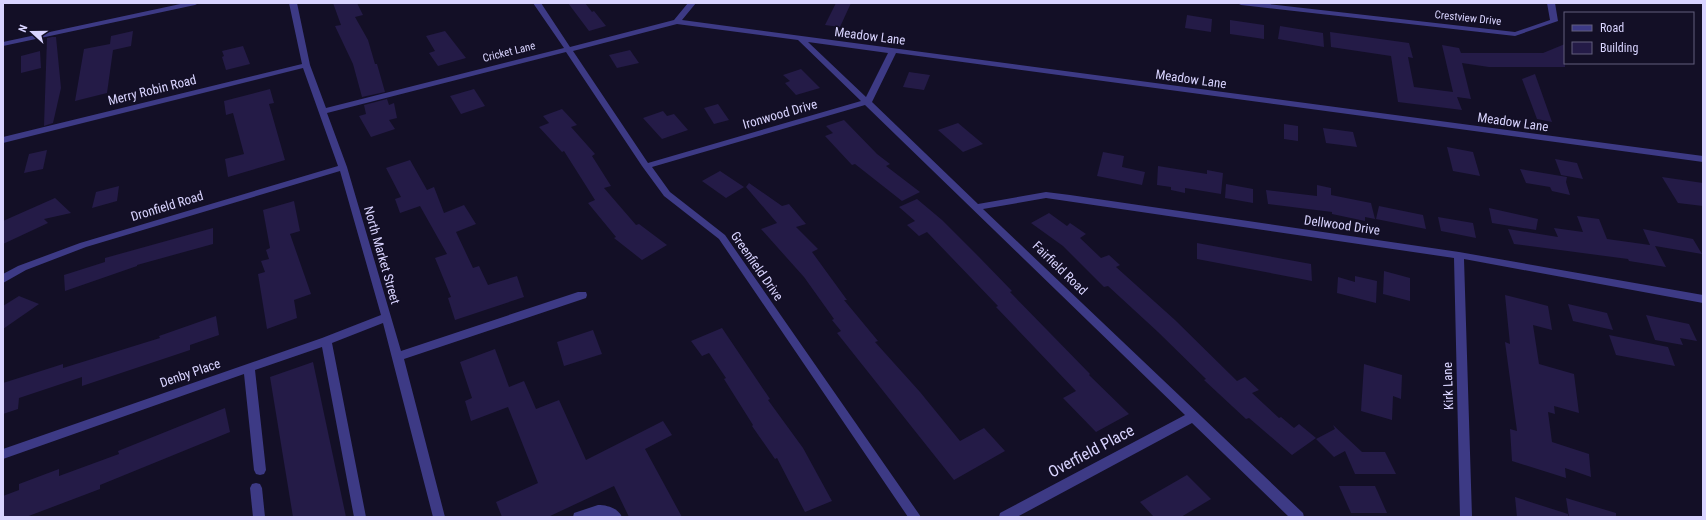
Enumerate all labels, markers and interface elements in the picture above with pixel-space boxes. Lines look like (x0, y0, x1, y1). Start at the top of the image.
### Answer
street label: Crestview Drive (1434, 8, 1502, 28)
north arrow (12, 12, 52, 52)
legend (1564, 12, 1694, 64)
text: Road (1600, 21, 1624, 35)
text: N (16, 23, 30, 34)
street label: Meadow Lane (834, 24, 906, 48)
street label: Cricket Lane (481, 39, 537, 65)
text: Building (1600, 41, 1638, 55)
street label: Meadow Lane (1155, 67, 1227, 91)
street label: Merry Robin Road (106, 72, 198, 108)
street label: Ironwood Drive (741, 96, 819, 132)
street label: Meadow Lane (1477, 110, 1549, 134)
street label: Dronfield Road (129, 188, 205, 224)
street label: North Market Street (361, 204, 403, 306)
street label: Dellwood Drive (1303, 212, 1381, 238)
street label: Greenfield Drive (728, 229, 786, 303)
street label: Fairfield Road (1030, 238, 1090, 298)
street label: Denby Place (158, 356, 222, 390)
street label: Kirk Lane (1440, 362, 1456, 410)
street label: Overfield Place (1045, 420, 1137, 482)

